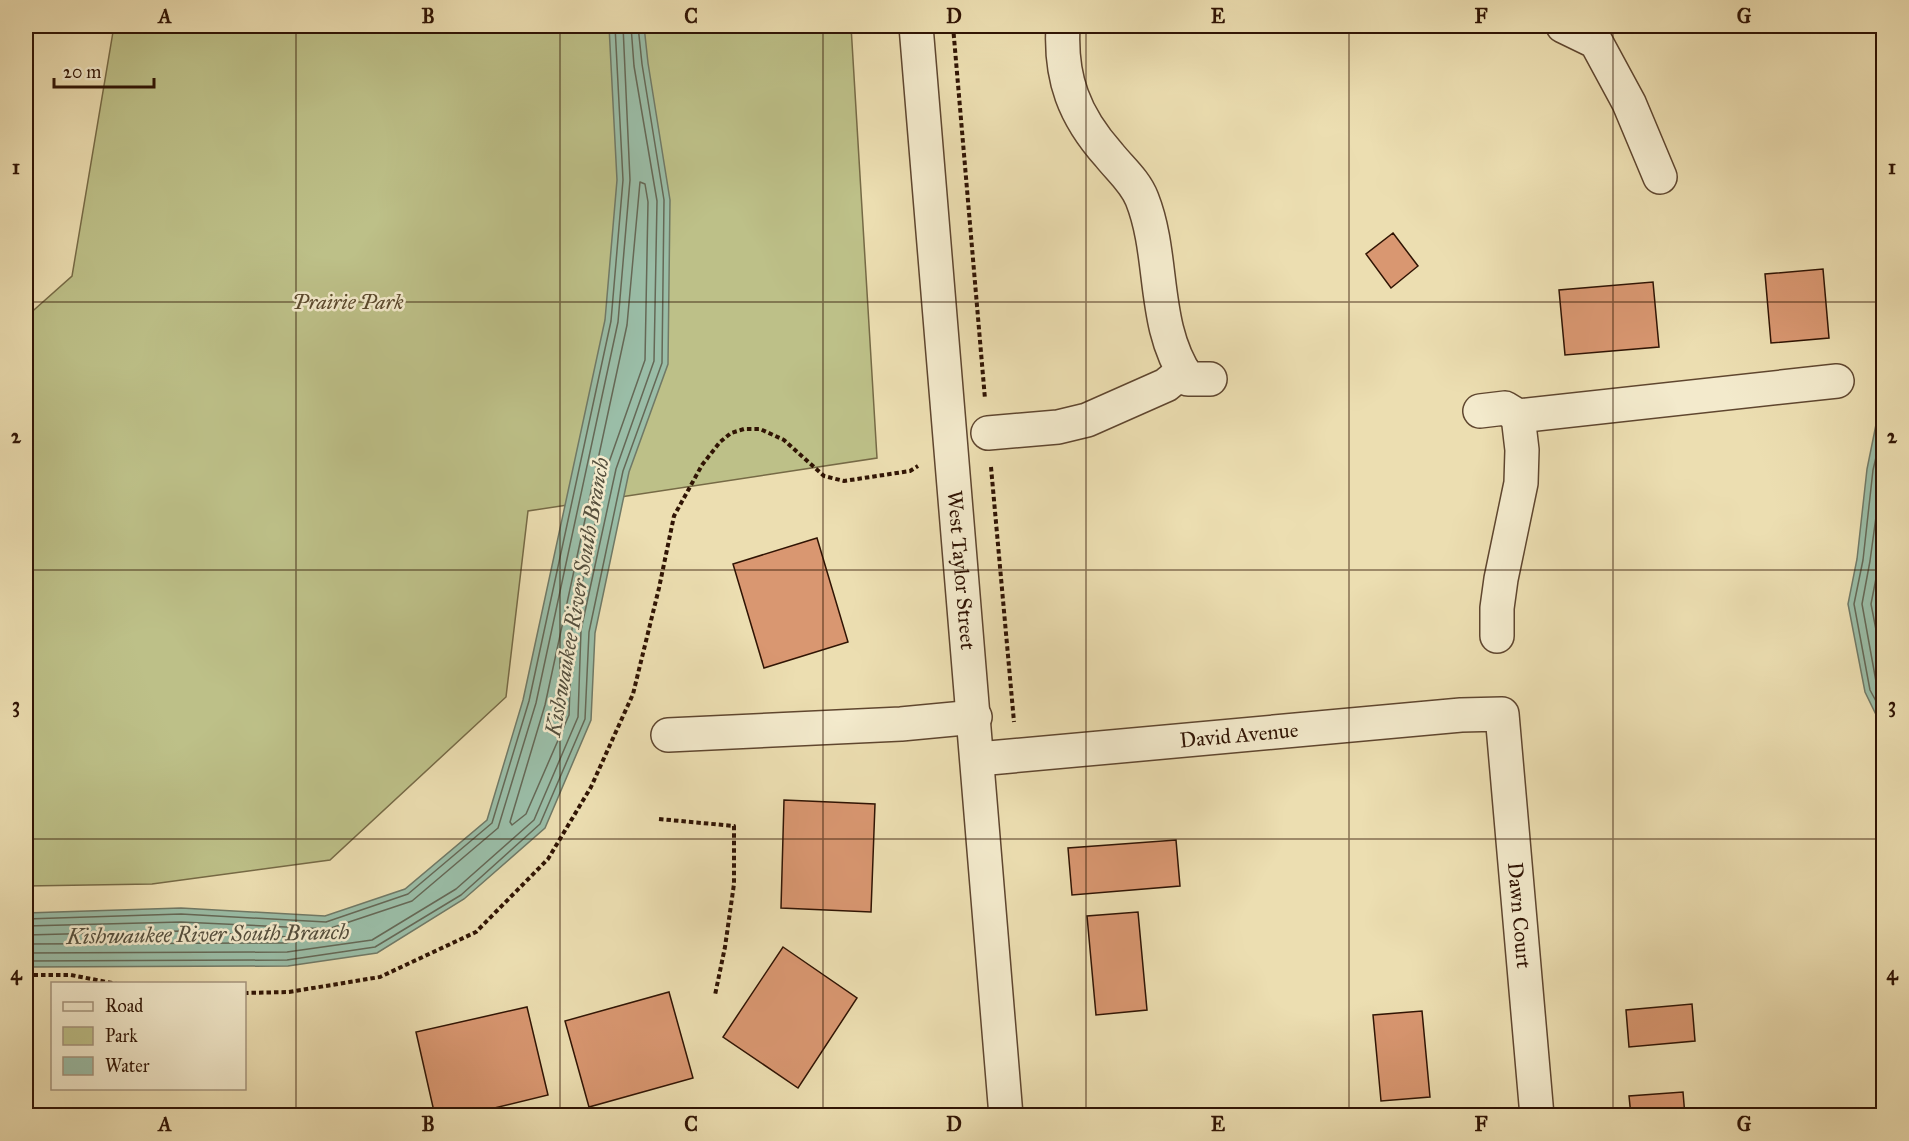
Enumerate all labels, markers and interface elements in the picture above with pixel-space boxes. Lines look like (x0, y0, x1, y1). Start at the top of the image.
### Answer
text: A (156, 4, 172, 28)
text: B (421, 4, 435, 28)
text: C (684, 4, 698, 28)
text: D (946, 4, 962, 28)
text: E (1211, 4, 1226, 28)
text: F (1474, 4, 1488, 28)
text: G (1737, 4, 1752, 28)
scale bar (54, 51, 154, 89)
text: 20 m (63, 61, 101, 83)
text: 1 (12, 155, 20, 179)
text: 1 (1888, 155, 1896, 179)
park label: Prairie Park (292, 289, 404, 315)
text: 2 (11, 424, 22, 448)
text: 2 (1887, 424, 1898, 448)
water label: Kishwaukee River South Branch (539, 455, 615, 740)
street label: West Taylor Street (942, 489, 981, 651)
text: 3 (12, 693, 20, 718)
text: 3 (1888, 693, 1896, 718)
street label: David Avenue (1178, 717, 1300, 754)
street label: Dawn Court (1502, 861, 1537, 970)
water label: Kishwaukee River South Branch (65, 918, 350, 950)
text: 4 (10, 961, 22, 986)
text: 4 (1886, 961, 1898, 986)
legend (51, 982, 246, 1090)
text: Road (105, 995, 143, 1017)
text: Park (105, 1025, 138, 1047)
text: Water (105, 1055, 150, 1077)
text: A (156, 1112, 172, 1136)
text: B (421, 1112, 435, 1136)
text: C (684, 1112, 698, 1136)
text: D (946, 1112, 962, 1136)
text: E (1211, 1112, 1226, 1136)
text: F (1474, 1112, 1488, 1136)
text: G (1737, 1112, 1752, 1136)

